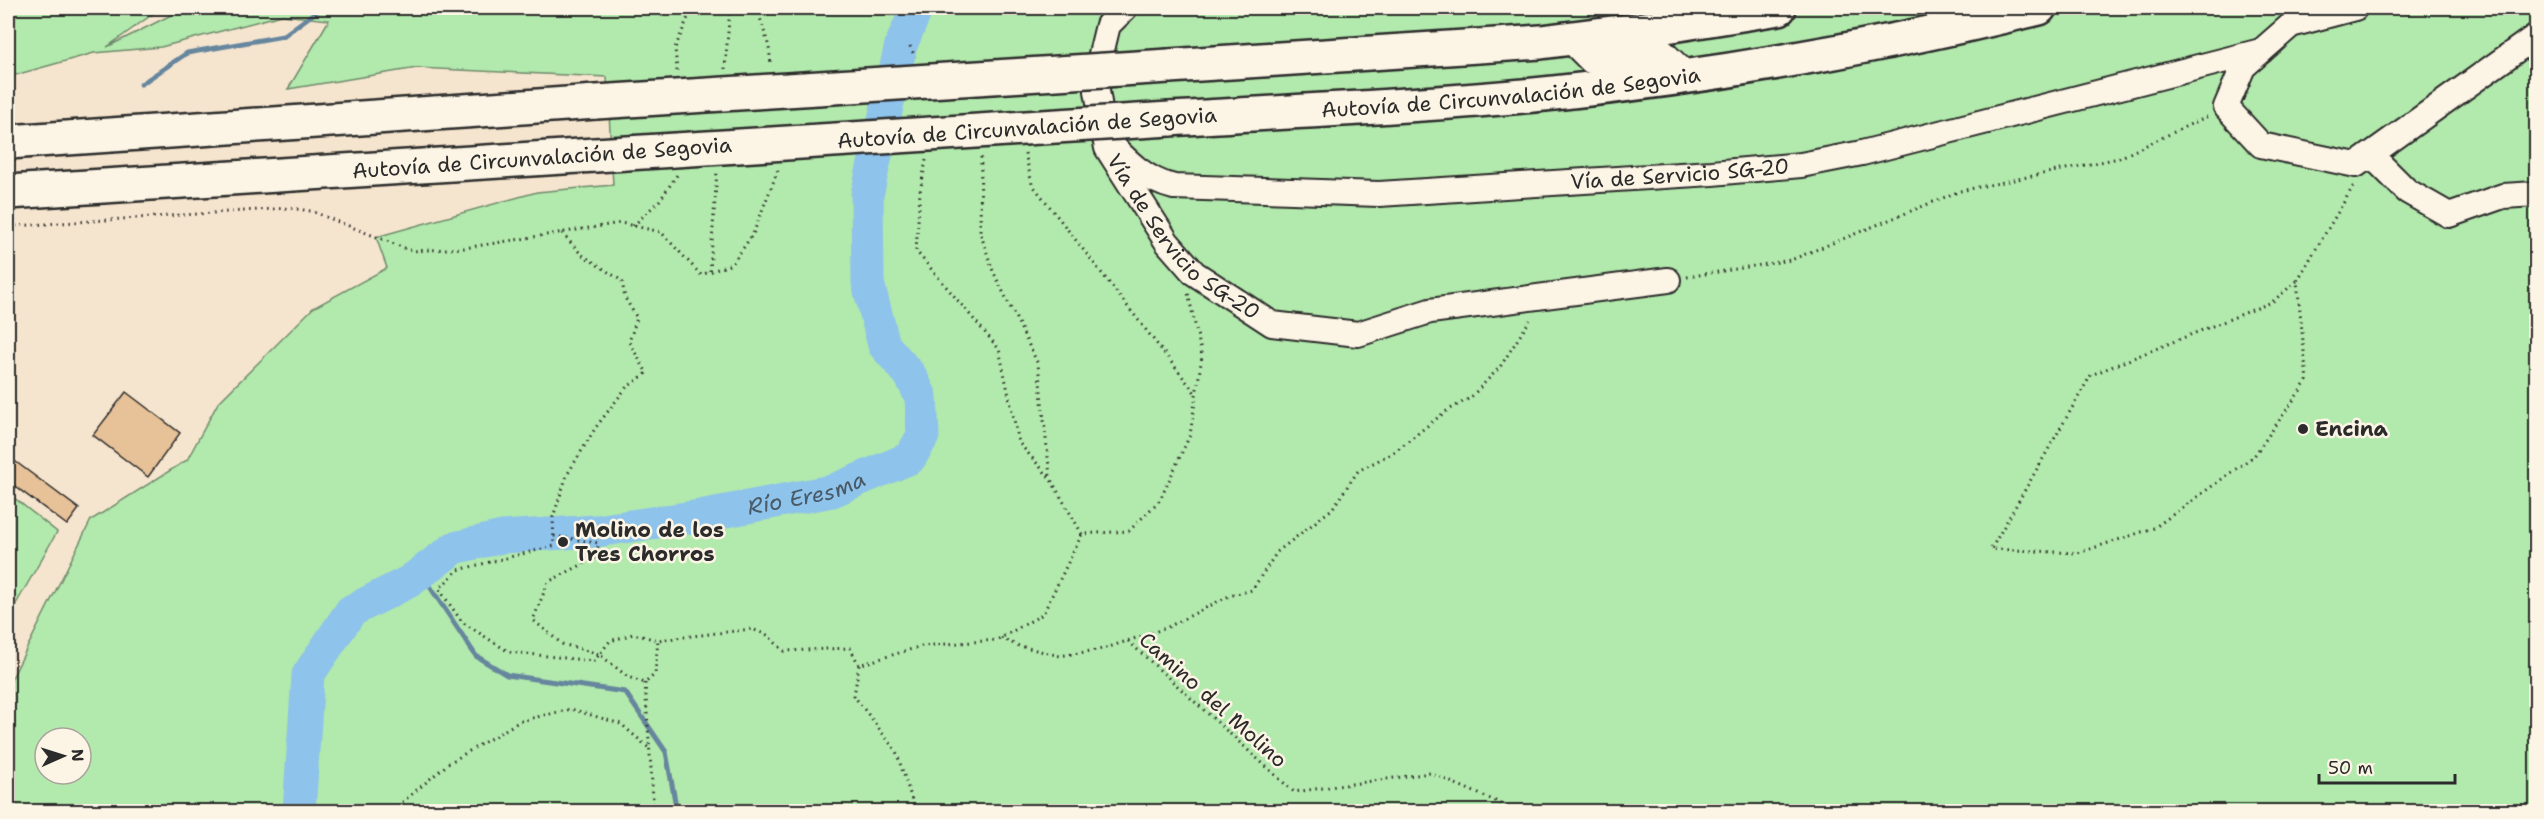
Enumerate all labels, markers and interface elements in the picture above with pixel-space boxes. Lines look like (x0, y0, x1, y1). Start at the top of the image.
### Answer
street label: Autovía de Circunvalación de Segovia (1321, 61, 1702, 124)
street label: Autovía de Circunvalación de Segovia (836, 101, 1218, 155)
street label: Autovía de Circunvalación de Segovia (351, 131, 733, 185)
street label: Vía de Servicio SG-20 (1100, 148, 1265, 326)
street label: Vía de Servicio SG-20 (1570, 152, 1790, 196)
place label: Encina (2315, 415, 2389, 443)
marker: Encina (2296, 422, 2310, 436)
water label: Río Eresma (745, 464, 870, 521)
place label: Molino de los Tres Chorros (575, 516, 724, 568)
marker: Molino de los Tres Chorros (556, 535, 570, 549)
street label: Camino del Molino (1133, 626, 1293, 774)
north arrow (33, 726, 93, 786)
scale bar (2319, 747, 2456, 785)
text: N (67, 748, 88, 762)
text: 50 m (2328, 756, 2373, 780)

